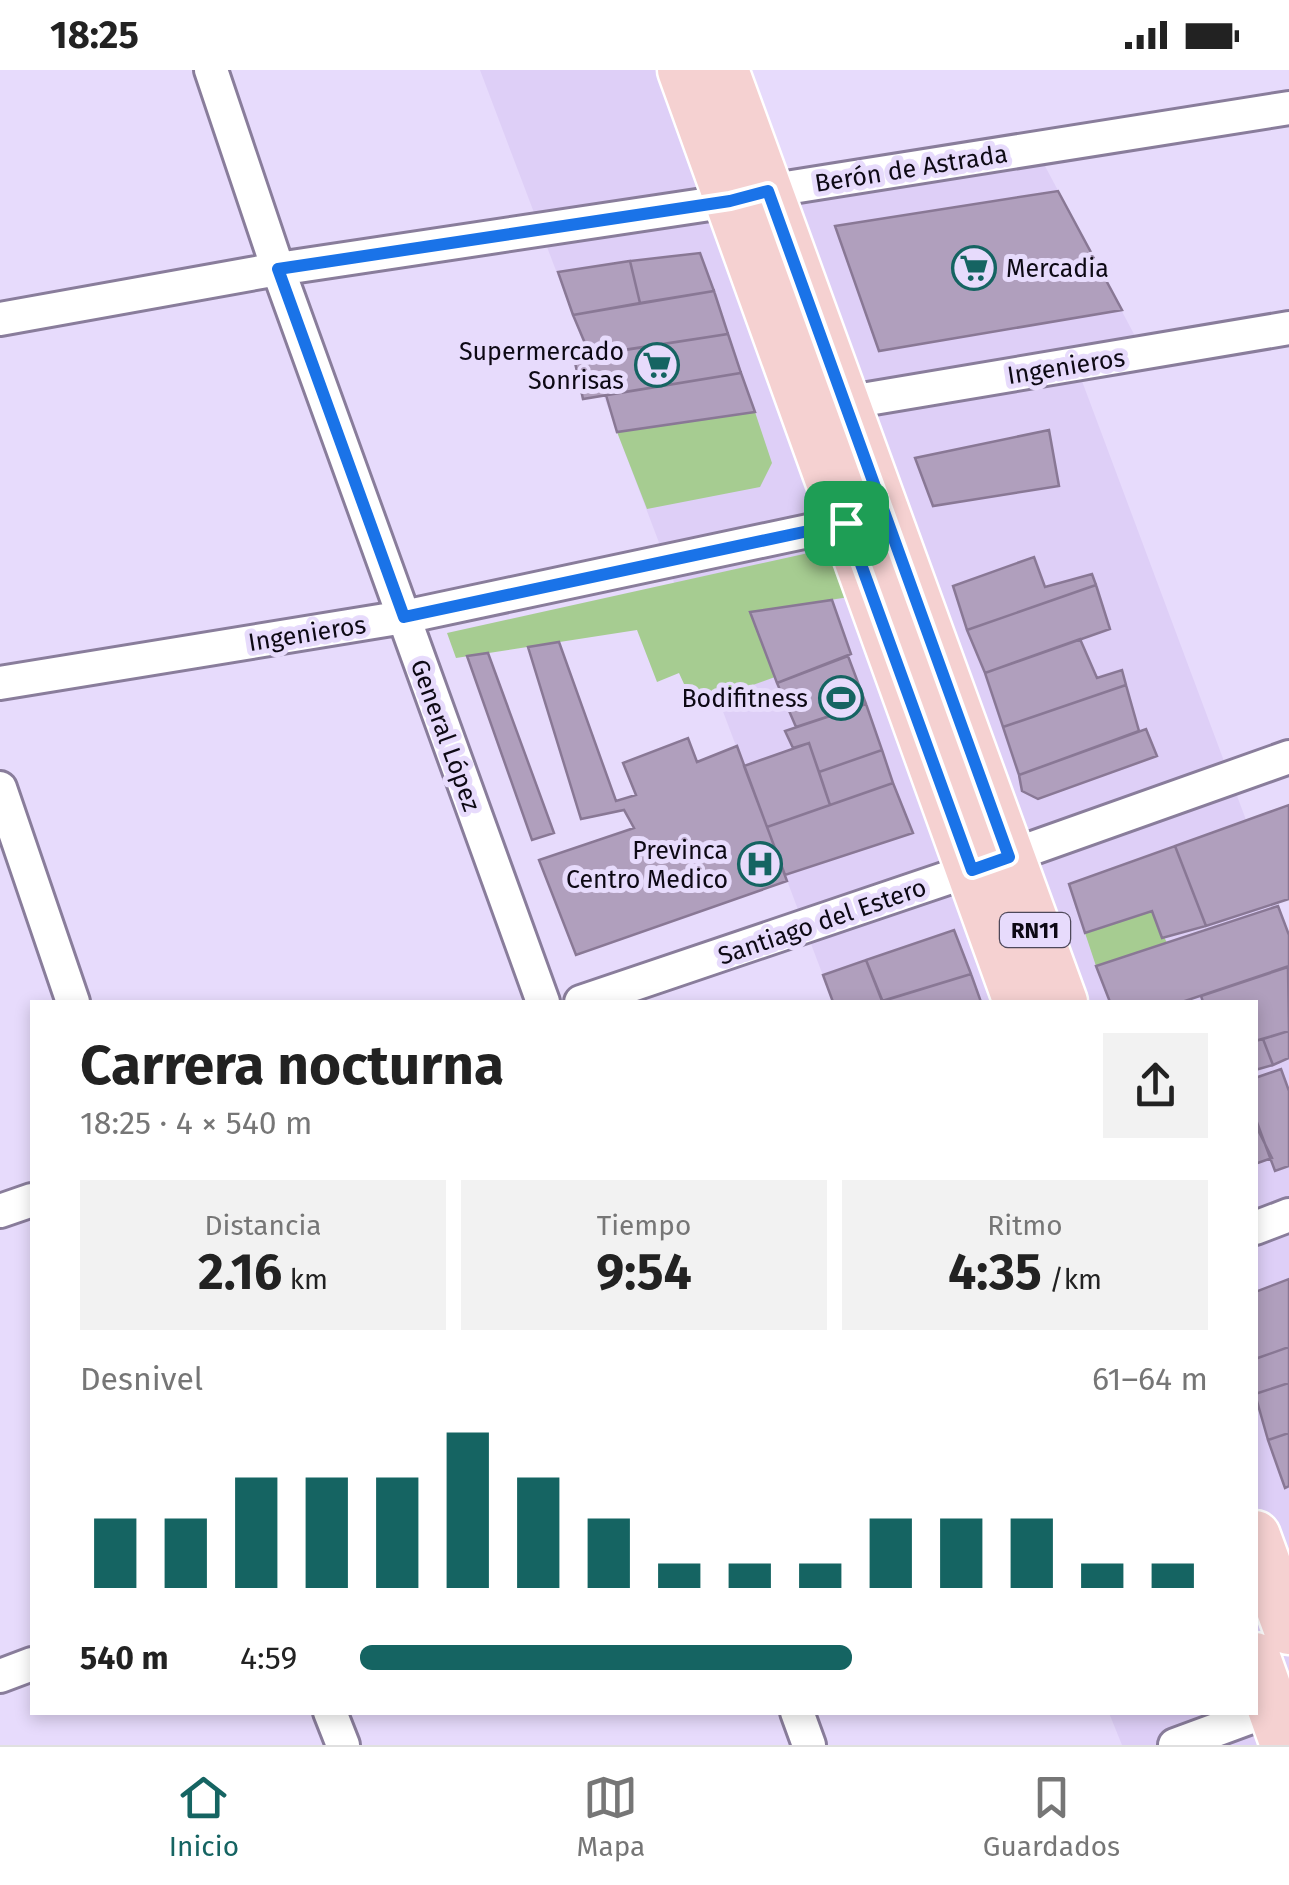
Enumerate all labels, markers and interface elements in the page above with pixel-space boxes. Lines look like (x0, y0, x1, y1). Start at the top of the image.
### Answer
text: 18:25 (50, 12, 139, 58)
street label: Berón de Astrada (813, 139, 1010, 199)
supermarket icon: Mercadia (951, 245, 997, 291)
place label: Mercadia (1006, 254, 1109, 284)
place label: Supermercado Sonrisas (459, 337, 624, 396)
supermarket icon: Supermercado Sonrisas (634, 342, 680, 388)
street label: Ingenieros (1005, 343, 1127, 391)
pin (804, 481, 889, 566)
icon: arrive (819, 496, 874, 551)
street label: Ingenieros (246, 610, 368, 658)
street label: General López (404, 655, 486, 815)
sports icon: Bodifitness (818, 675, 864, 721)
place label: Bodifitness (681, 684, 808, 714)
place label: Previnca Centro Medico (566, 836, 728, 895)
hospital icon: Previnca Centro Medico (737, 841, 783, 887)
street label: Santiago del Estero (714, 872, 930, 972)
road number: RN11 (1000, 913, 1070, 947)
text: Carrera nocturna (80, 1033, 504, 1099)
button: share (1103, 1033, 1208, 1138)
text: 18:25 · 4 × 540 m (80, 1104, 312, 1142)
text: Distancia (204, 1209, 322, 1242)
text: Tiempo (597, 1209, 691, 1242)
text: Ritmo (987, 1209, 1063, 1242)
text: 2.16 (198, 1242, 282, 1302)
text: 9:54 (596, 1242, 692, 1302)
text: 4:35 (948, 1242, 1042, 1302)
text: km (282, 1263, 328, 1296)
text: /km (1042, 1263, 1102, 1296)
text: Desnivel (80, 1360, 203, 1398)
text: 61–64 m (1092, 1360, 1208, 1398)
text: 540 m (80, 1639, 169, 1677)
text: 4:59 (240, 1639, 297, 1677)
tab: Inicio (169, 1770, 239, 1863)
tab: Mapa (577, 1770, 645, 1863)
tab: Guardados (983, 1770, 1120, 1863)

